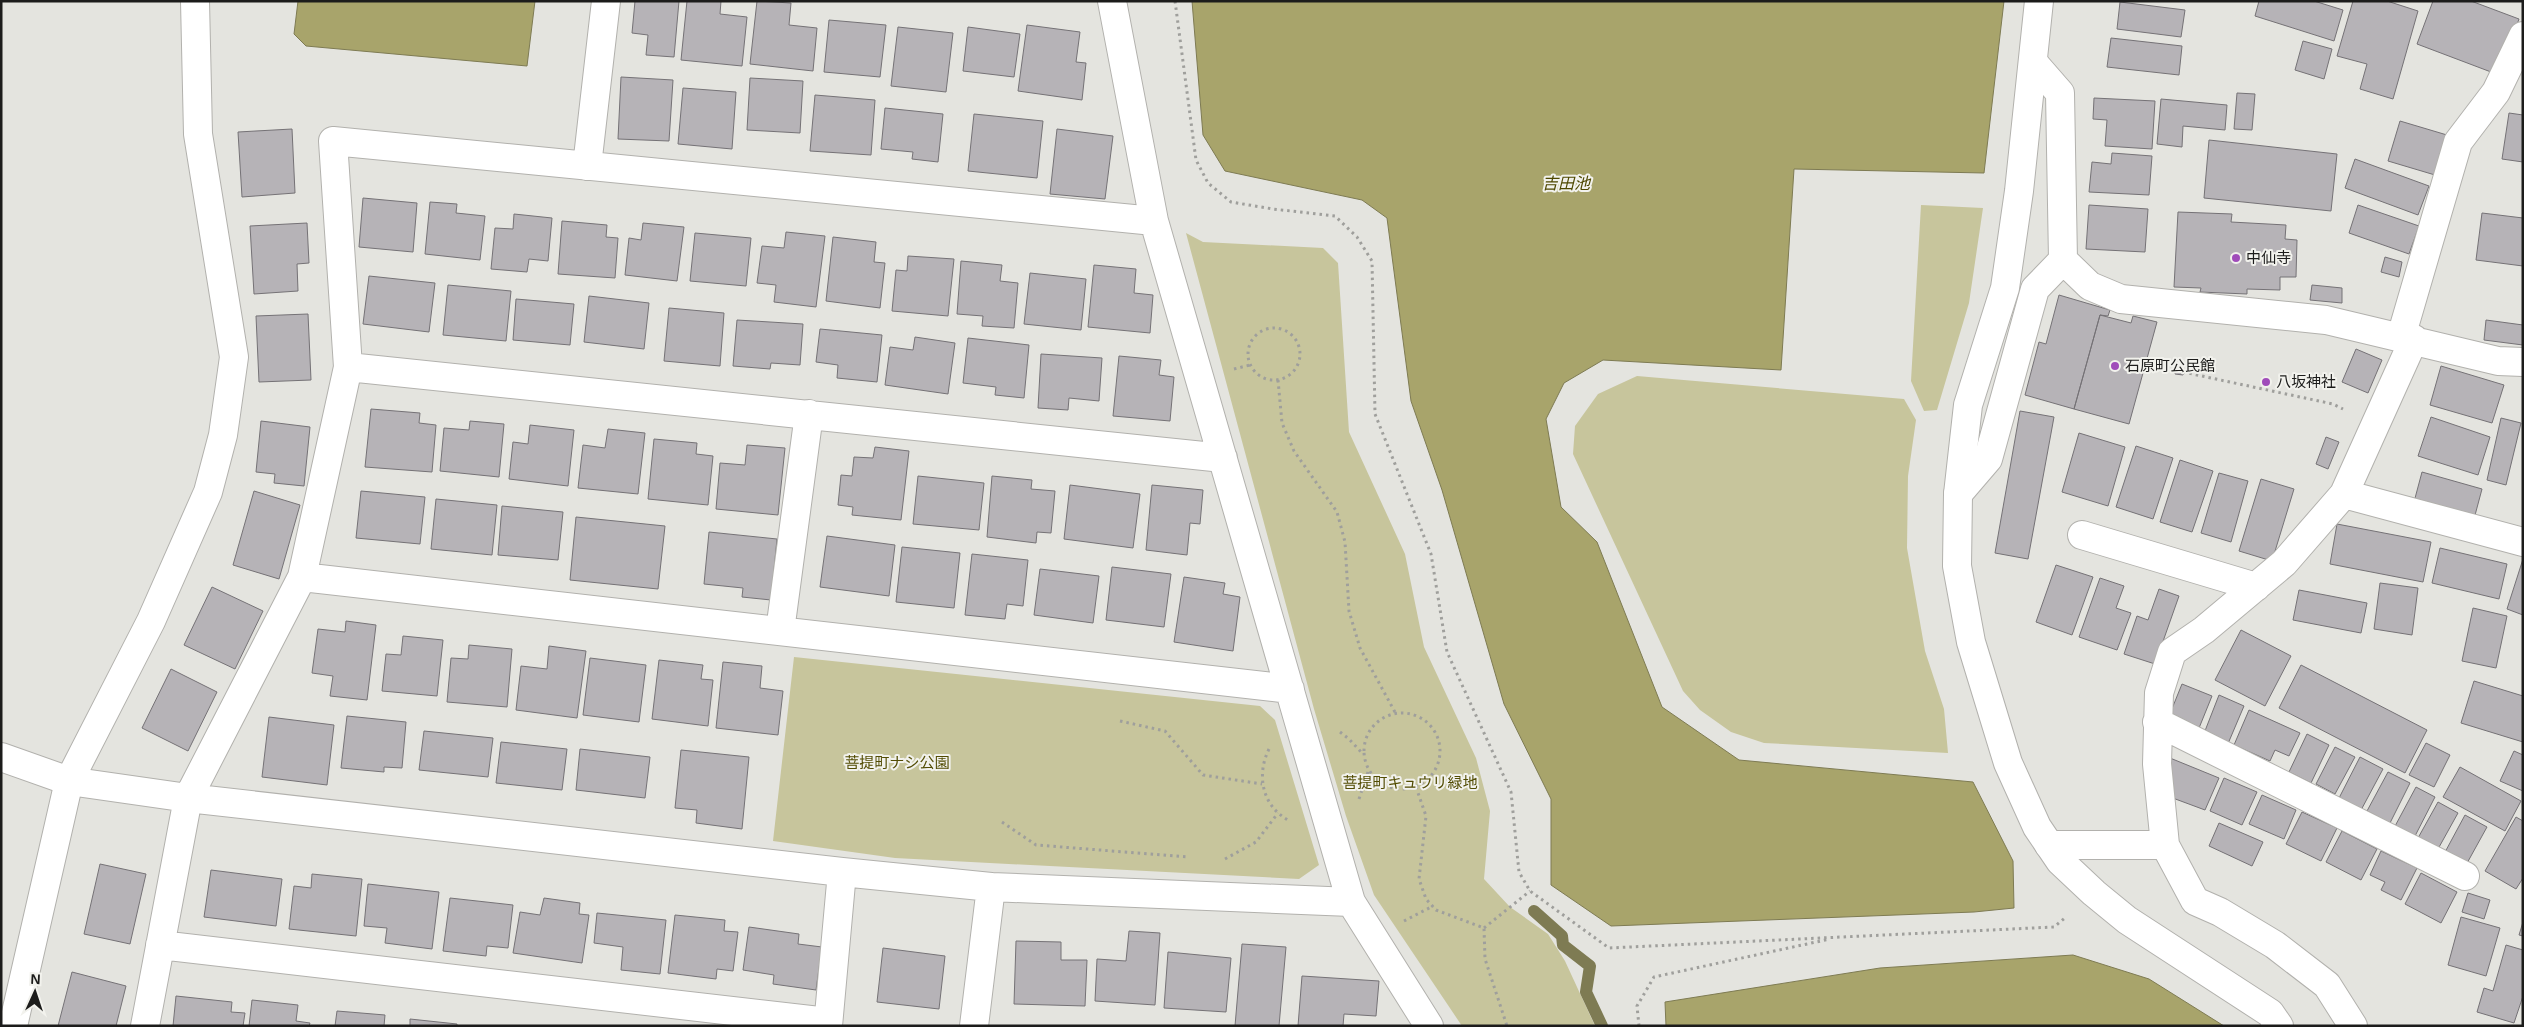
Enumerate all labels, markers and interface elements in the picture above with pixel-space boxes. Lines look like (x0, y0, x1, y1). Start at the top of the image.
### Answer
water label: 吉田池 (1542, 175, 1592, 192)
place label: 中仙寺 (2246, 249, 2291, 266)
marker: 中仙寺 (2230, 252, 2242, 264)
place label: 石原町公民館 (2125, 357, 2215, 374)
marker: 石原町公民館 (2109, 360, 2121, 372)
place label: 八坂神社 (2276, 373, 2336, 390)
marker: 八坂神社 (2260, 376, 2272, 388)
park label: 菩提町ナシ公園 (844, 754, 950, 771)
park label: 菩提町キュウリ緑地 (1342, 774, 1478, 791)
north arrow (10, 967, 60, 1017)
text: N (30, 971, 41, 987)

